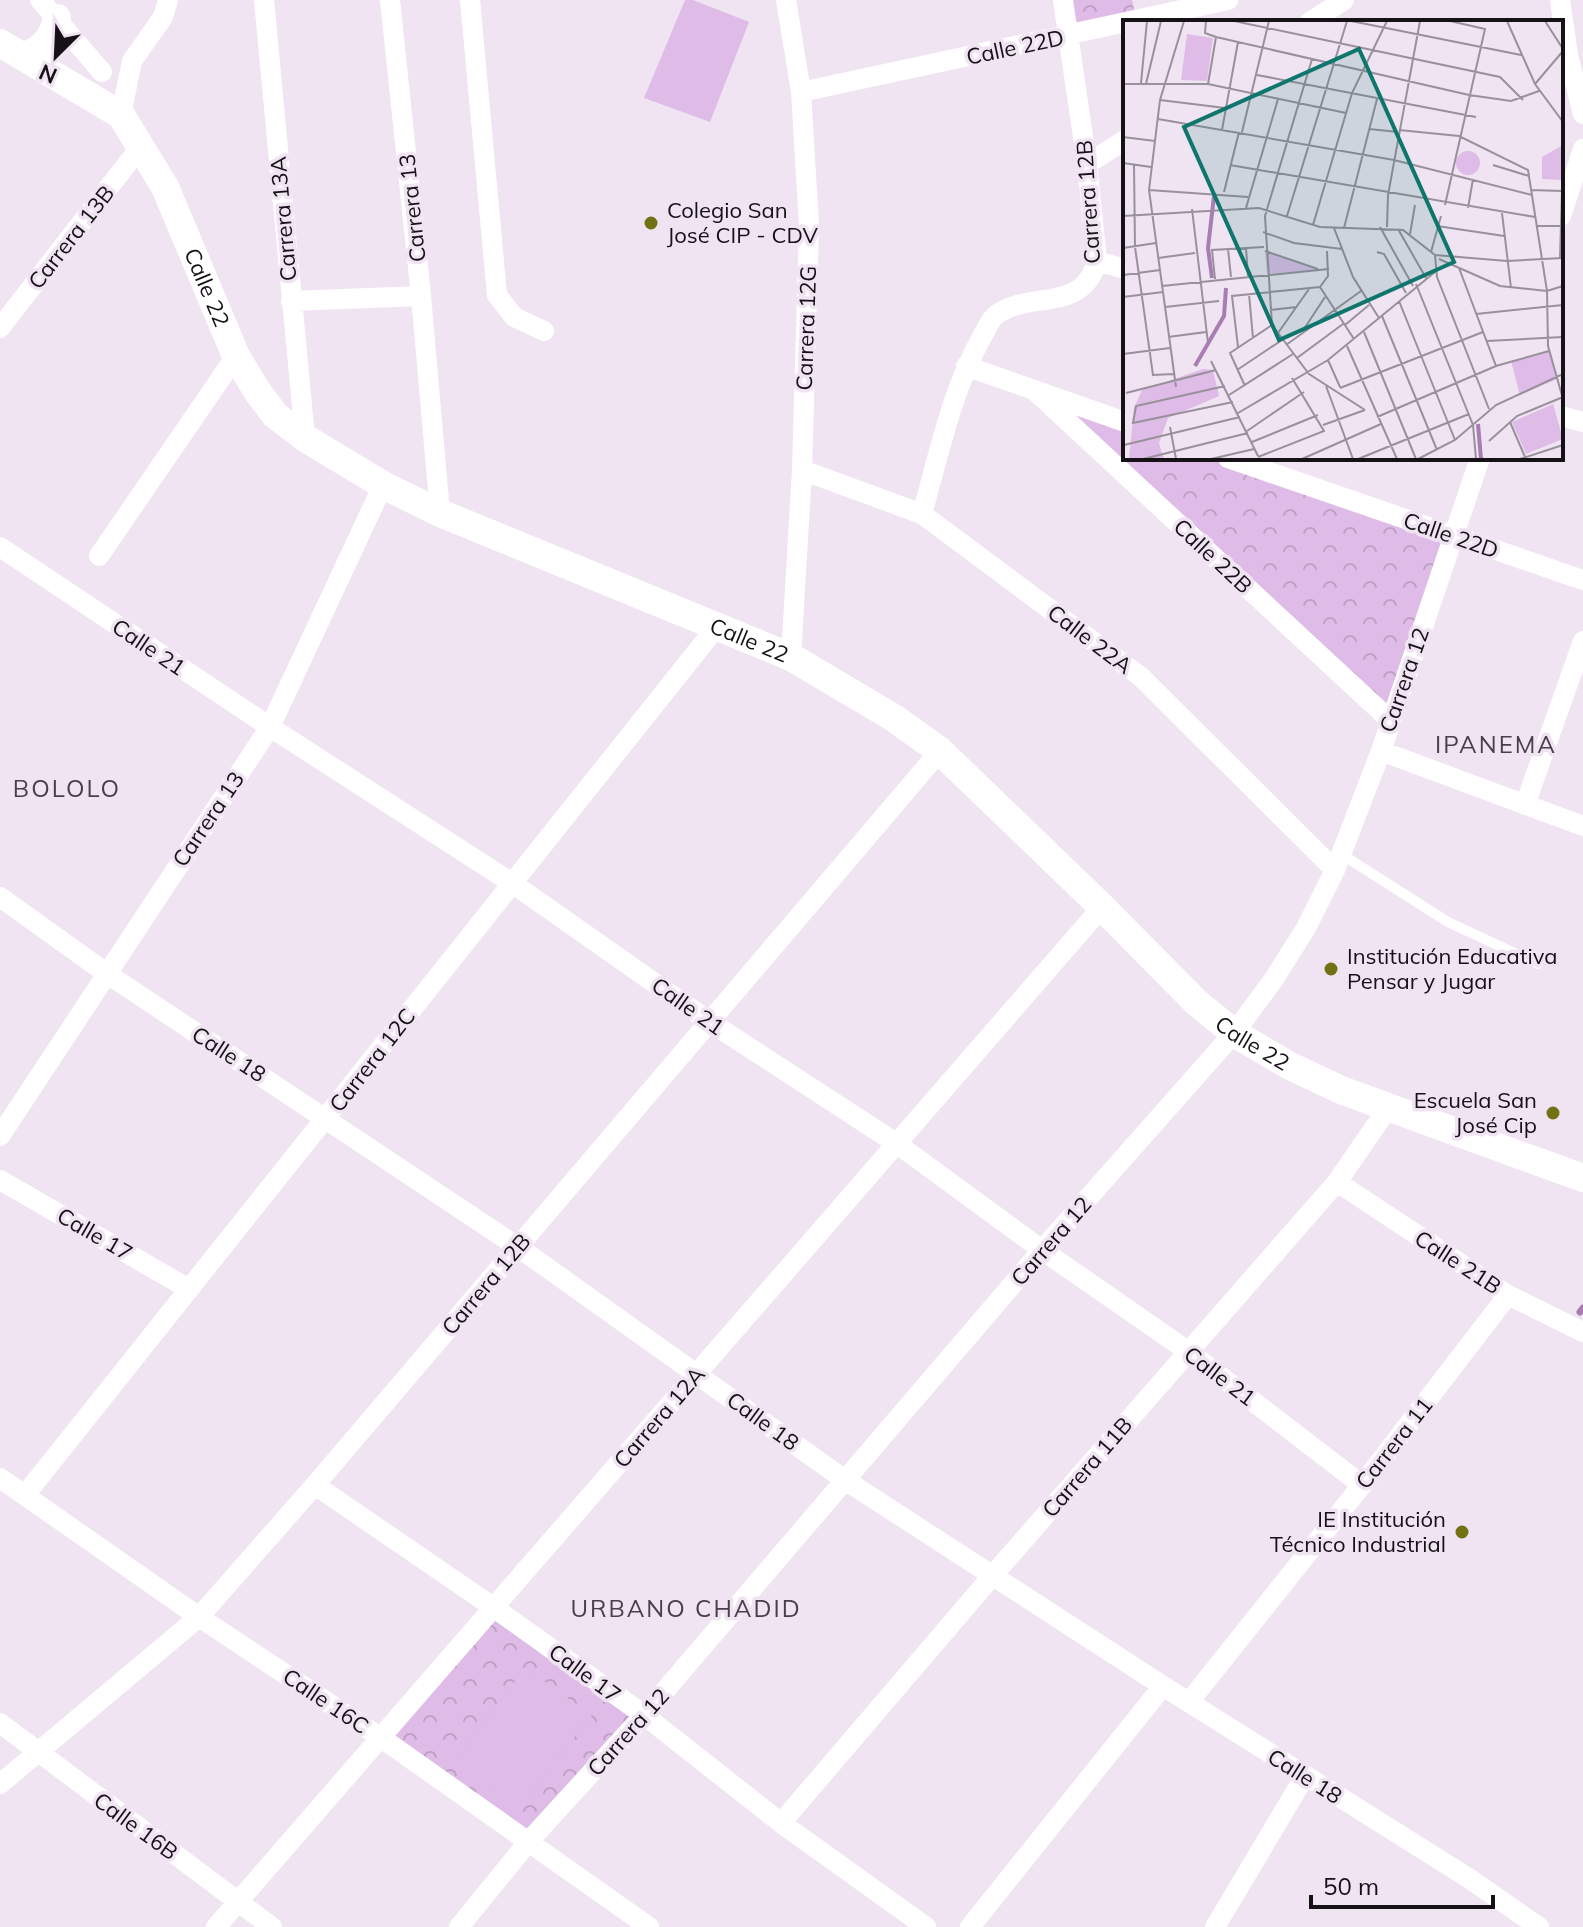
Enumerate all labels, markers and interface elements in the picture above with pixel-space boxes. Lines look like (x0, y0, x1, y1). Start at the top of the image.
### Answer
north arrow (16, 16, 96, 96)
inset map (1123, 20, 1563, 460)
street label: Calle 22D (964, 23, 1066, 71)
text: N (35, 58, 61, 90)
street label: Carrera 12B (1070, 139, 1106, 265)
street label: Carrera 13 (392, 152, 432, 264)
street label: Carrera 13A (264, 155, 302, 283)
street label: Carrera 13B (22, 180, 120, 294)
place label: Colegio San José CIP - CDV (667, 196, 819, 249)
marker: Colegio San José CIP - CDV (642, 214, 660, 232)
street label: Calle 22 (178, 244, 236, 331)
street label: Carrera 12G (790, 265, 822, 391)
street label: Calle 22D (1400, 506, 1502, 564)
street label: Calle 22B (1168, 513, 1258, 599)
street label: Calle 22A (1042, 598, 1138, 680)
street label: Calle 22 (706, 611, 793, 669)
street label: Calle 21 (107, 612, 191, 682)
street label: Carrera 12 (1373, 624, 1435, 736)
district label: IPANEMA (1435, 729, 1557, 759)
street label: Carrera 13 (166, 766, 250, 872)
district label: BOLOLO (13, 773, 121, 803)
place label: Institución Educativa Pensar y Jugar (1347, 942, 1557, 995)
marker: Institución Educativa Pensar y Jugar (1322, 960, 1340, 978)
street label: Calle 21 (646, 971, 730, 1041)
street label: Carrera 12C (323, 1003, 421, 1117)
street label: Calle 22 (1209, 1009, 1295, 1077)
street label: Calle 18 (187, 1020, 271, 1088)
place label: Escuela San José Cip (1414, 1086, 1537, 1139)
marker: Escuela San José Cip (1544, 1104, 1562, 1122)
street label: Carrera 12 (1005, 1191, 1097, 1291)
street label: Calle 17 (52, 1201, 138, 1267)
street label: Calle 21B (1410, 1224, 1506, 1300)
street label: Carrera 12B (435, 1228, 537, 1340)
street label: Calle 21 (1179, 1340, 1261, 1412)
street label: Carrera 12A (607, 1361, 711, 1473)
street label: Calle 18 (721, 1385, 805, 1457)
street label: Carrera 11 (1349, 1391, 1439, 1495)
street label: Carrera 11B (1036, 1411, 1138, 1523)
place label: IE Institución Técnico Industrial (1270, 1505, 1446, 1558)
marker: IE Institución Técnico Industrial (1453, 1523, 1471, 1541)
district label: URBANO CHADID (570, 1593, 802, 1623)
street label: Calle 17 (543, 1637, 627, 1709)
street label: Calle 16C (278, 1662, 374, 1740)
street label: Carrera 12 (581, 1682, 675, 1782)
street label: Calle 18 (1263, 1742, 1347, 1810)
street label: Calle 16B (88, 1786, 184, 1866)
scale bar (1311, 1859, 1493, 1909)
text: 50 m (1323, 1871, 1379, 1901)

